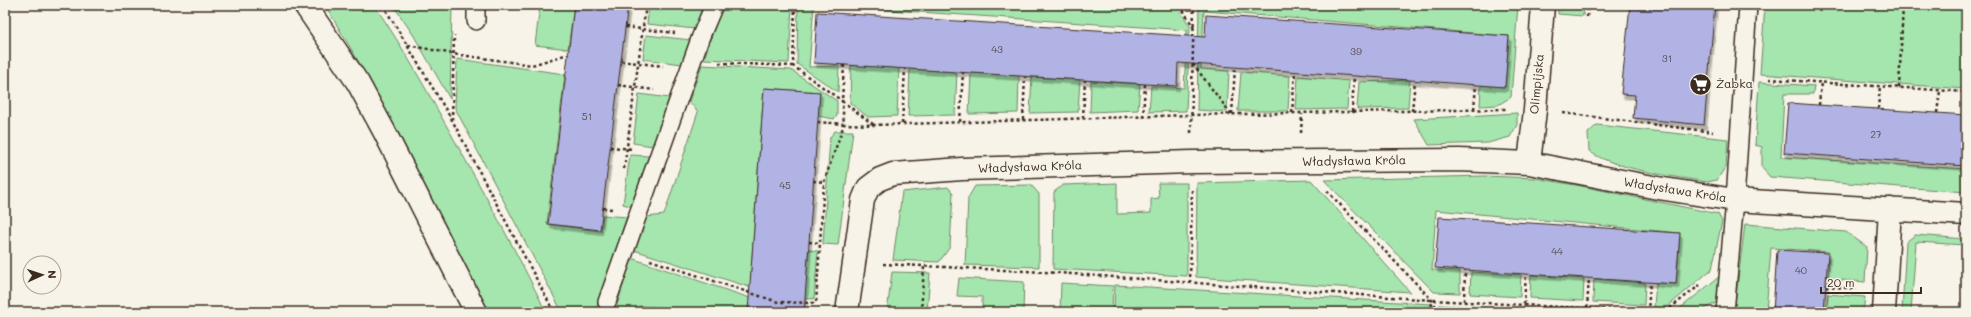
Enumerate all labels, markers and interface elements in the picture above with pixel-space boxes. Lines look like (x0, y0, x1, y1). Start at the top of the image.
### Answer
house number: 43 (991, 42, 1003, 56)
house number: 39 (1350, 44, 1362, 58)
house number: 31 (1662, 51, 1672, 65)
street label: Olimpijska (1525, 53, 1547, 115)
supermarket icon: Żabka (1687, 71, 1713, 97)
place label: Żabka (1716, 75, 1753, 91)
house number: 51 (582, 109, 592, 123)
house number: 27 (1870, 127, 1882, 141)
street label: Władysława Króla (1302, 151, 1406, 169)
street label: Władysława Króla (978, 156, 1082, 176)
street label: Władysława Króla (1622, 173, 1728, 205)
house number: 45 (779, 178, 791, 192)
house number: 44 (1551, 244, 1563, 258)
north arrow (22, 255, 62, 295)
house number: 40 (1795, 263, 1807, 277)
scale bar (1821, 269, 1921, 295)
text: N (45, 270, 60, 279)
text: 20 m (1827, 274, 1855, 290)

